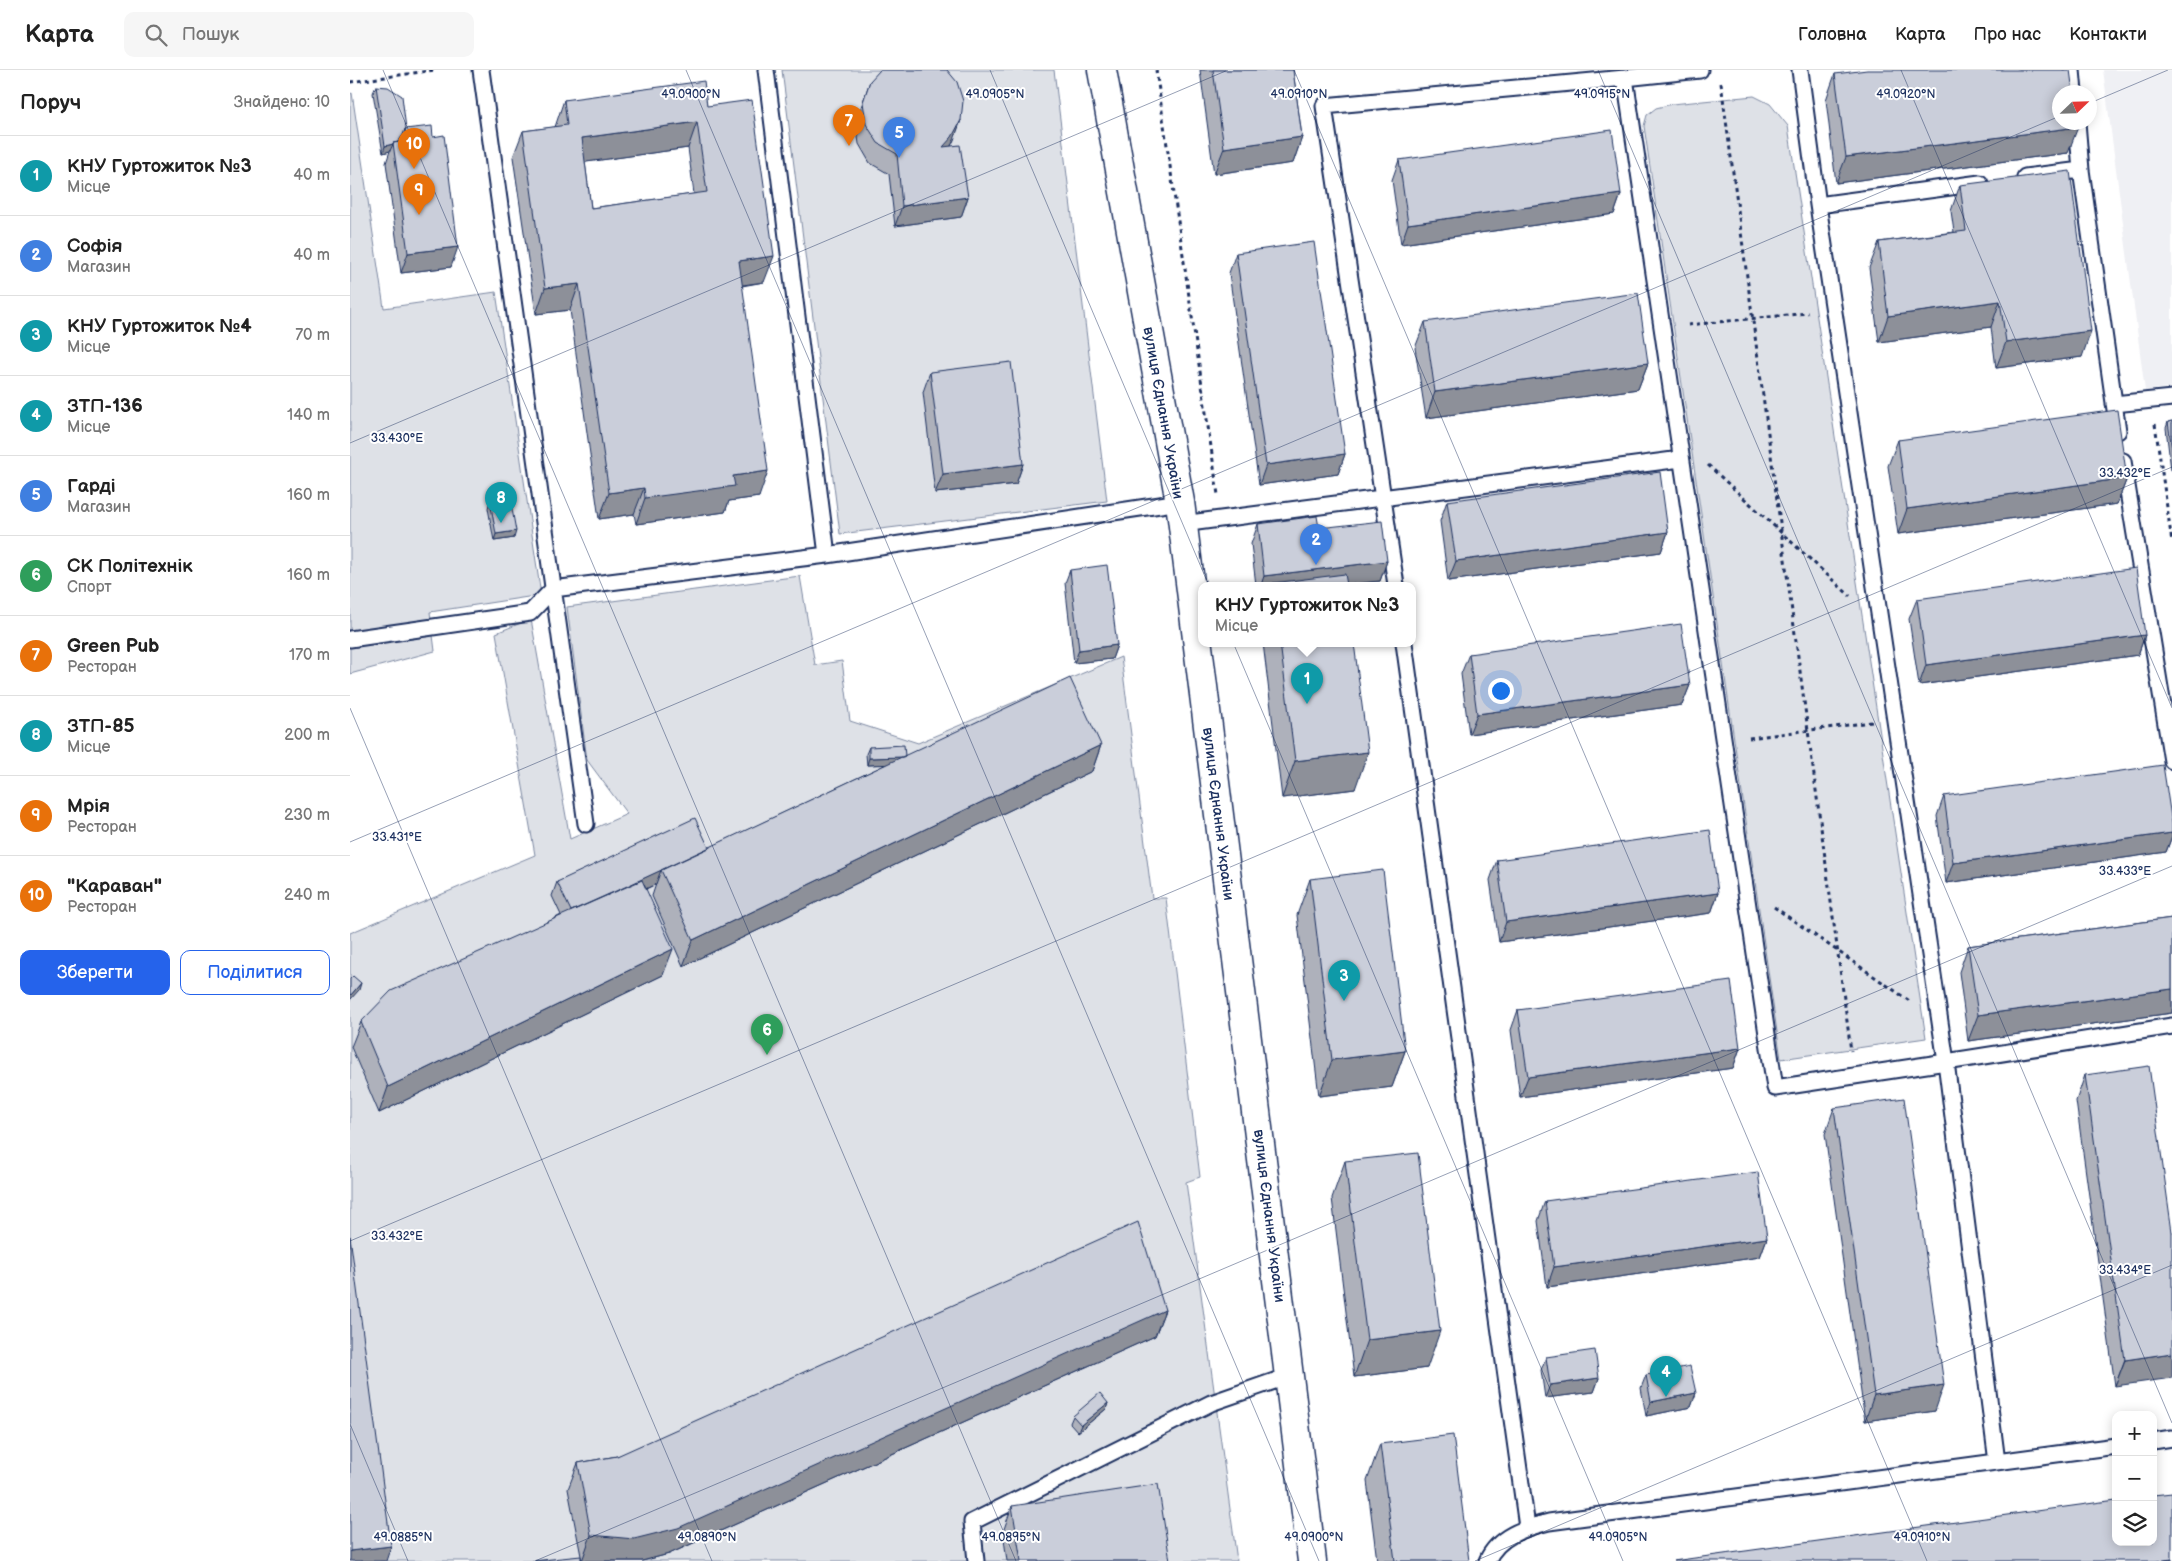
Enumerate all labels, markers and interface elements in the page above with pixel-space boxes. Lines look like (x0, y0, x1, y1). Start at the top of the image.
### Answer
search box (124, 12, 474, 57)
text: Карта (25, 20, 94, 49)
icon: search (142, 21, 170, 49)
text: Пошук (182, 23, 239, 46)
text: Головна (1798, 24, 1867, 45)
text: Карта (1895, 24, 1946, 45)
text: Про нас (1974, 24, 2041, 45)
text: Контакти (2069, 24, 2147, 45)
north arrow (2052, 85, 2097, 130)
text: 49.0900°N (661, 87, 721, 102)
text: 49.0905°N (966, 87, 1024, 102)
text: 49.0910°N (1271, 87, 1327, 102)
text: 49.0915°N (1574, 87, 1630, 102)
text: 49.0920°N (1876, 87, 1936, 102)
text: Поруч (20, 90, 81, 115)
text: Знайдено: 10 (234, 93, 330, 112)
pin: 7 (833, 105, 865, 146)
pin: 5 (883, 117, 915, 158)
pin: 10 (398, 128, 430, 169)
text: КНУ Гуртожиток №3 (67, 155, 252, 178)
text: 1 (33, 166, 39, 185)
text: 40 m (293, 166, 330, 185)
pin: 9 (403, 174, 435, 215)
text: Місце (67, 178, 111, 197)
text: Софія (67, 235, 123, 258)
text: 2 (31, 246, 41, 265)
text: 40 m (293, 246, 330, 265)
text: Магазин (67, 258, 131, 277)
text: КНУ Гуртожиток №4 (67, 315, 252, 338)
street label: вулиця Єднання України (1138, 325, 1188, 501)
text: 3 (31, 326, 41, 345)
text: 70 m (295, 326, 330, 345)
text: Місце (67, 338, 111, 357)
text: ЗТП-136 (67, 395, 143, 418)
text: 4 (31, 406, 41, 425)
text: 140 m (287, 406, 330, 425)
text: Місце (67, 418, 111, 437)
text: 33.430°E (371, 431, 423, 446)
text: 33.432°E (2099, 466, 2151, 481)
text: Гарді (67, 475, 116, 498)
pin: 8 (485, 482, 517, 523)
text: 5 (31, 486, 41, 505)
text: 160 m (287, 486, 330, 505)
text: Магазин (67, 498, 131, 517)
pin: 2 (1300, 524, 1332, 565)
text: СК Політехнік (67, 555, 193, 578)
text: 6 (31, 566, 41, 585)
text: 160 m (287, 566, 330, 585)
text: Спорт (67, 578, 112, 597)
popup (1198, 582, 1416, 647)
text: КНУ Гуртожиток №3 (1215, 594, 1399, 617)
text: Місце (1215, 617, 1258, 636)
text: Green Pub (67, 635, 159, 658)
text: 7 (32, 646, 40, 665)
text: 170 m (289, 646, 330, 665)
text: Ресторан (67, 658, 137, 677)
pin: 1 (1291, 663, 1323, 704)
your location (1488, 678, 1514, 704)
text: ЗТП-85 (67, 715, 135, 738)
text: 8 (31, 726, 41, 745)
text: 200 m (284, 726, 330, 745)
street label: вулиця Єднання України (1198, 726, 1238, 902)
text: Місце (67, 738, 111, 757)
text: Мрія (67, 795, 110, 818)
text: 9 (31, 806, 41, 825)
text: 230 m (284, 806, 330, 825)
text: Ресторан (67, 818, 137, 837)
text: 33.431°E (372, 830, 422, 845)
text: 33.433°E (2099, 864, 2151, 879)
text: "Караван" (67, 875, 162, 898)
text: 10 (28, 886, 44, 905)
text: 240 m (284, 886, 330, 905)
text: Ресторан (67, 898, 137, 917)
button: Зберегти (20, 950, 170, 995)
button: Поділитися (180, 950, 330, 995)
pin: 3 (1328, 960, 1360, 1001)
pin: 6 (751, 1014, 783, 1055)
street label: вулиця Єднання України (1249, 1128, 1289, 1304)
text: 33.432°E (371, 1229, 423, 1244)
text: 33.434°E (2099, 1263, 2151, 1278)
pin: 4 (1650, 1356, 1682, 1397)
map controls (2112, 1411, 2157, 1546)
button: + (2112, 1411, 2157, 1456)
button: − (2112, 1456, 2157, 1501)
button: layers (2112, 1501, 2157, 1546)
text: 49.0885°N (374, 1530, 432, 1545)
text: 49.0890°N (677, 1530, 737, 1545)
text: 49.0895°N (982, 1530, 1040, 1545)
text: 49.0900°N (1284, 1530, 1344, 1545)
text: 49.0905°N (1589, 1530, 1647, 1545)
text: 49.0910°N (1894, 1530, 1950, 1545)

